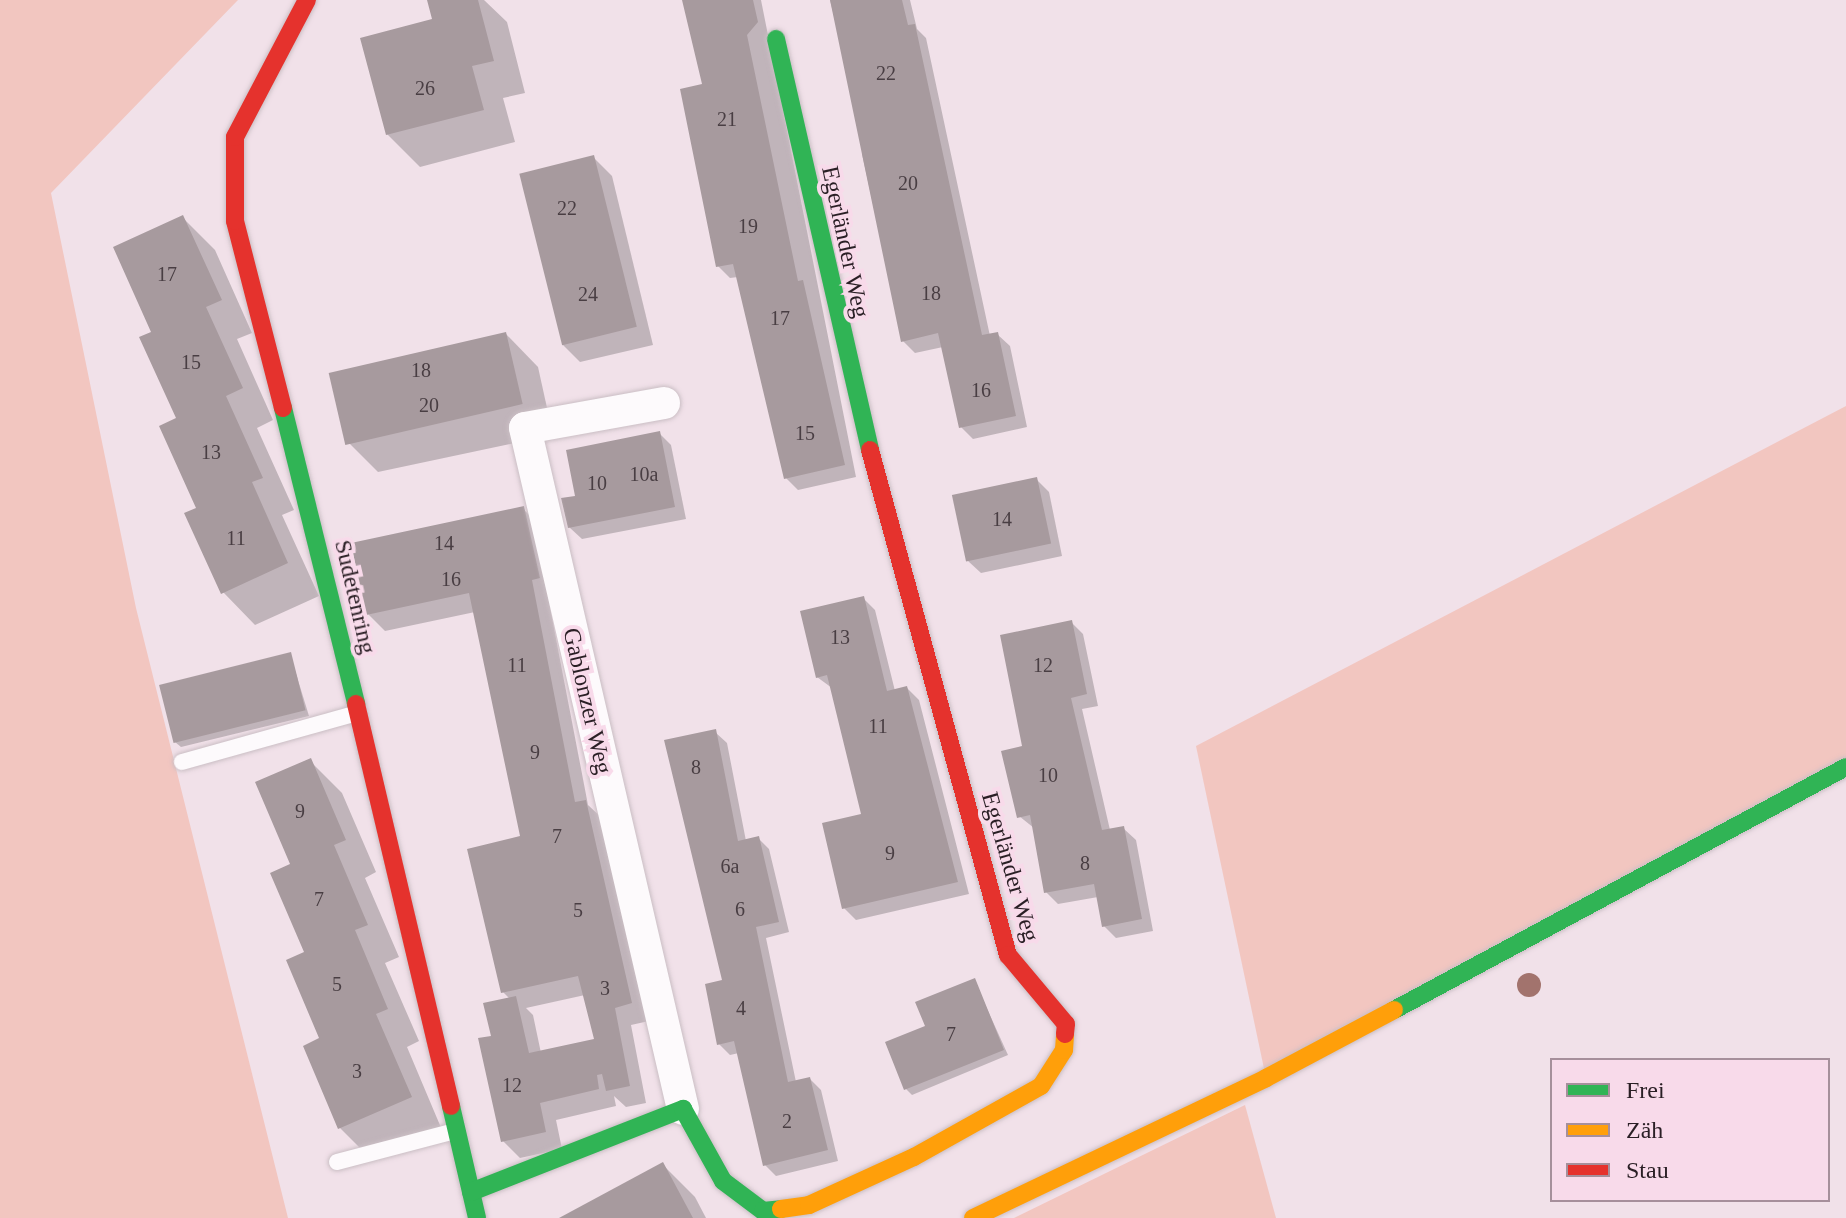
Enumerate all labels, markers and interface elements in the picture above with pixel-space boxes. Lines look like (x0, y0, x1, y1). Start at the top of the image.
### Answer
house number: 22 (876, 61, 896, 85)
house number: 26 (415, 76, 435, 100)
house number: 21 (717, 107, 737, 131)
street label: Egerländer Weg (815, 163, 875, 321)
house number: 20 (898, 171, 918, 195)
house number: 22 (557, 196, 577, 220)
house number: 19 (738, 214, 758, 238)
house number: 17 (157, 262, 177, 286)
house number: 18 (921, 281, 941, 305)
house number: 24 (578, 282, 598, 306)
house number: 17 (770, 306, 790, 330)
house number: 15 (181, 350, 201, 374)
house number: 18 (411, 358, 431, 382)
house number: 16 (971, 378, 991, 402)
house number: 20 (419, 393, 439, 417)
house number: 15 (795, 421, 815, 445)
house number: 13 (201, 440, 221, 464)
house number: 10a (630, 462, 658, 486)
house number: 10 (587, 471, 607, 495)
house number: 14 (992, 507, 1012, 531)
house number: 11 (226, 526, 246, 550)
house number: 14 (434, 531, 454, 555)
street label: Sudetenring (328, 537, 382, 657)
house number: 16 (441, 567, 461, 591)
street label: Gablonzer Weg (556, 625, 618, 777)
house number: 13 (830, 625, 850, 649)
house number: 11 (507, 653, 527, 677)
house number: 12 (1033, 653, 1053, 677)
house number: 11 (868, 714, 888, 738)
house number: 9 (530, 740, 540, 764)
house number: 8 (691, 755, 701, 779)
house number: 10 (1038, 763, 1058, 787)
street label: Egerländer Weg (975, 789, 1045, 945)
house number: 9 (295, 799, 305, 823)
house number: 7 (552, 824, 562, 848)
house number: 9 (885, 841, 895, 865)
house number: 8 (1080, 851, 1090, 875)
house number: 6a (721, 854, 739, 878)
house number: 7 (314, 887, 324, 911)
house number: 6 (735, 897, 745, 921)
house number: 5 (573, 898, 583, 922)
house number: 5 (332, 972, 342, 996)
house number: 3 (600, 976, 610, 1000)
house number: 4 (736, 996, 746, 1020)
house number: 7 (946, 1022, 956, 1046)
legend (1550, 1058, 1830, 1202)
house number: 3 (352, 1059, 362, 1083)
house number: 12 (502, 1073, 522, 1097)
text: Frei (1626, 1077, 1665, 1103)
house number: 2 (782, 1109, 792, 1133)
text: Zäh (1626, 1117, 1663, 1143)
text: Stau (1626, 1157, 1669, 1183)

